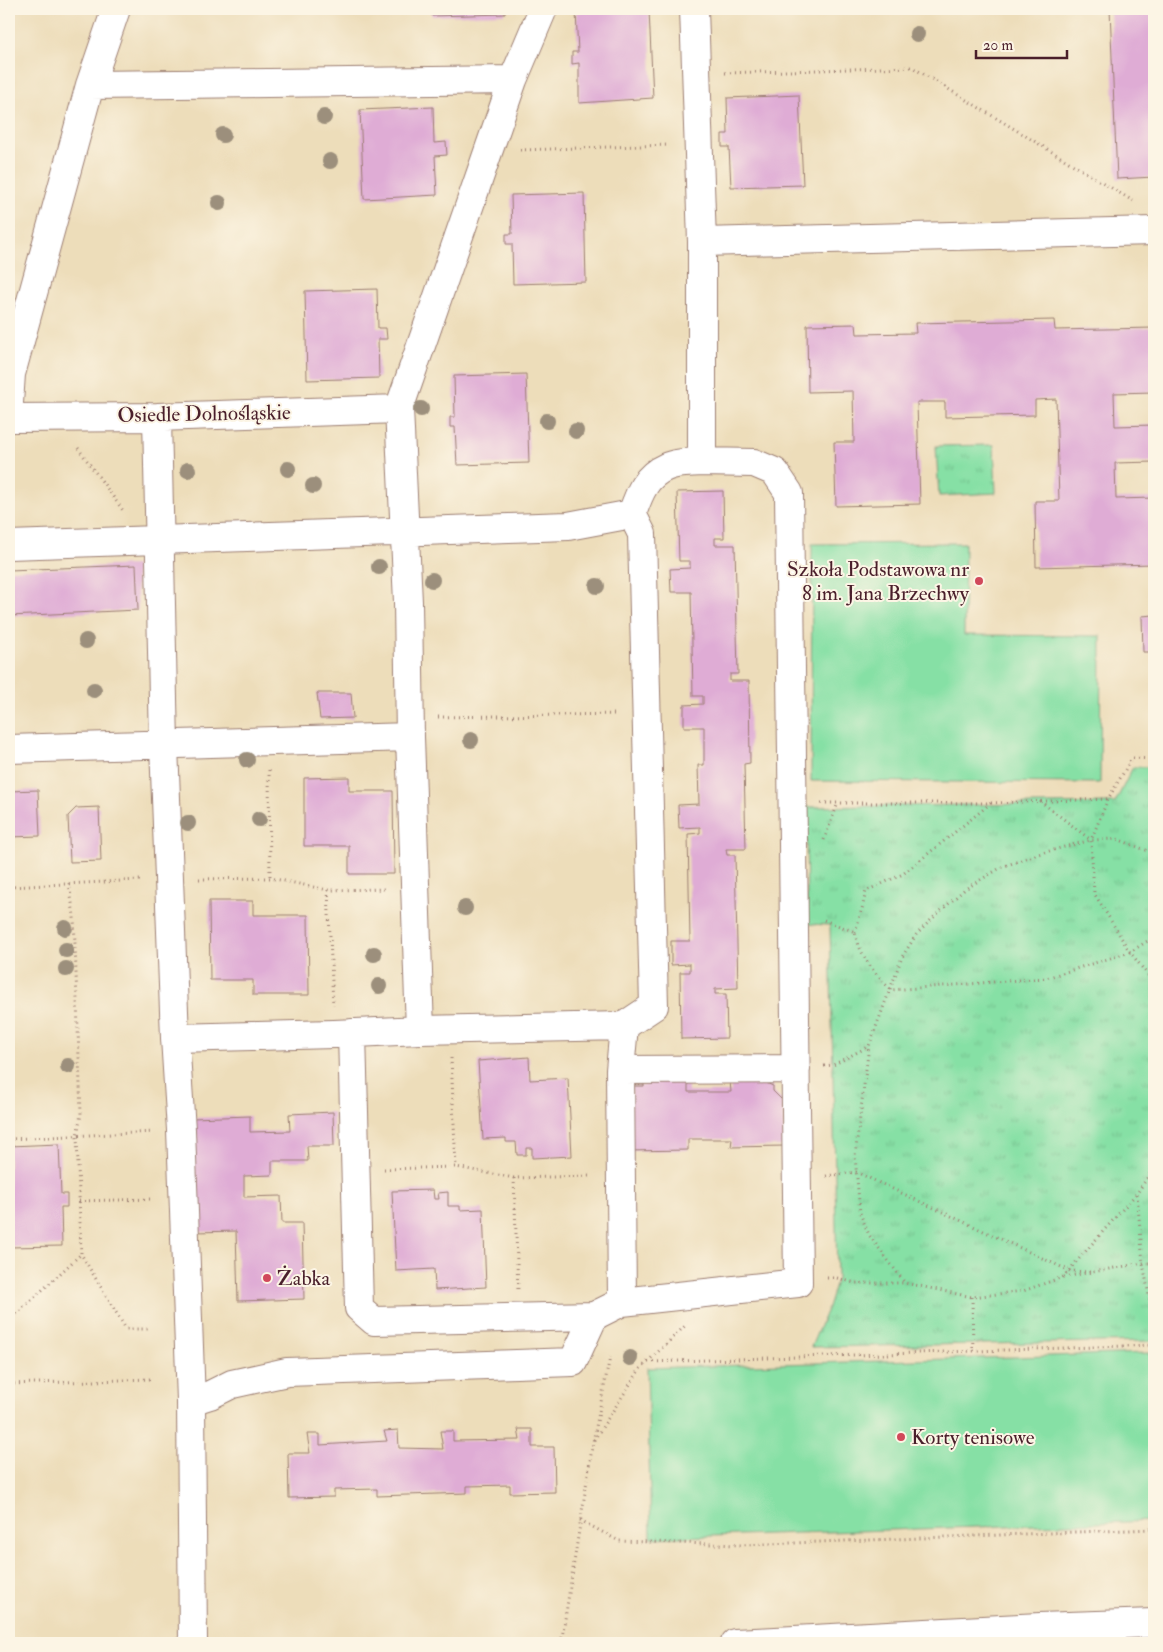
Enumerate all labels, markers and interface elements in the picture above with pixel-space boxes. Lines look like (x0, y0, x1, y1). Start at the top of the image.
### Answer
scale bar (976, 28, 1067, 60)
text: 20 m (983, 36, 1013, 55)
street label: Osiedle Dolnośląskie (117, 399, 291, 429)
place label: Szkoła Podstawowa nr 8 im. Jana Brzechwy (787, 556, 970, 607)
marker: Szkoła Podstawowa nr 8 im. Jana Brzechwy (973, 575, 985, 587)
place label: Żabka (277, 1265, 330, 1292)
marker: Żabka (261, 1272, 273, 1284)
place label: Korty tenisowe (911, 1424, 1035, 1451)
marker: Korty tenisowe (895, 1431, 907, 1443)

